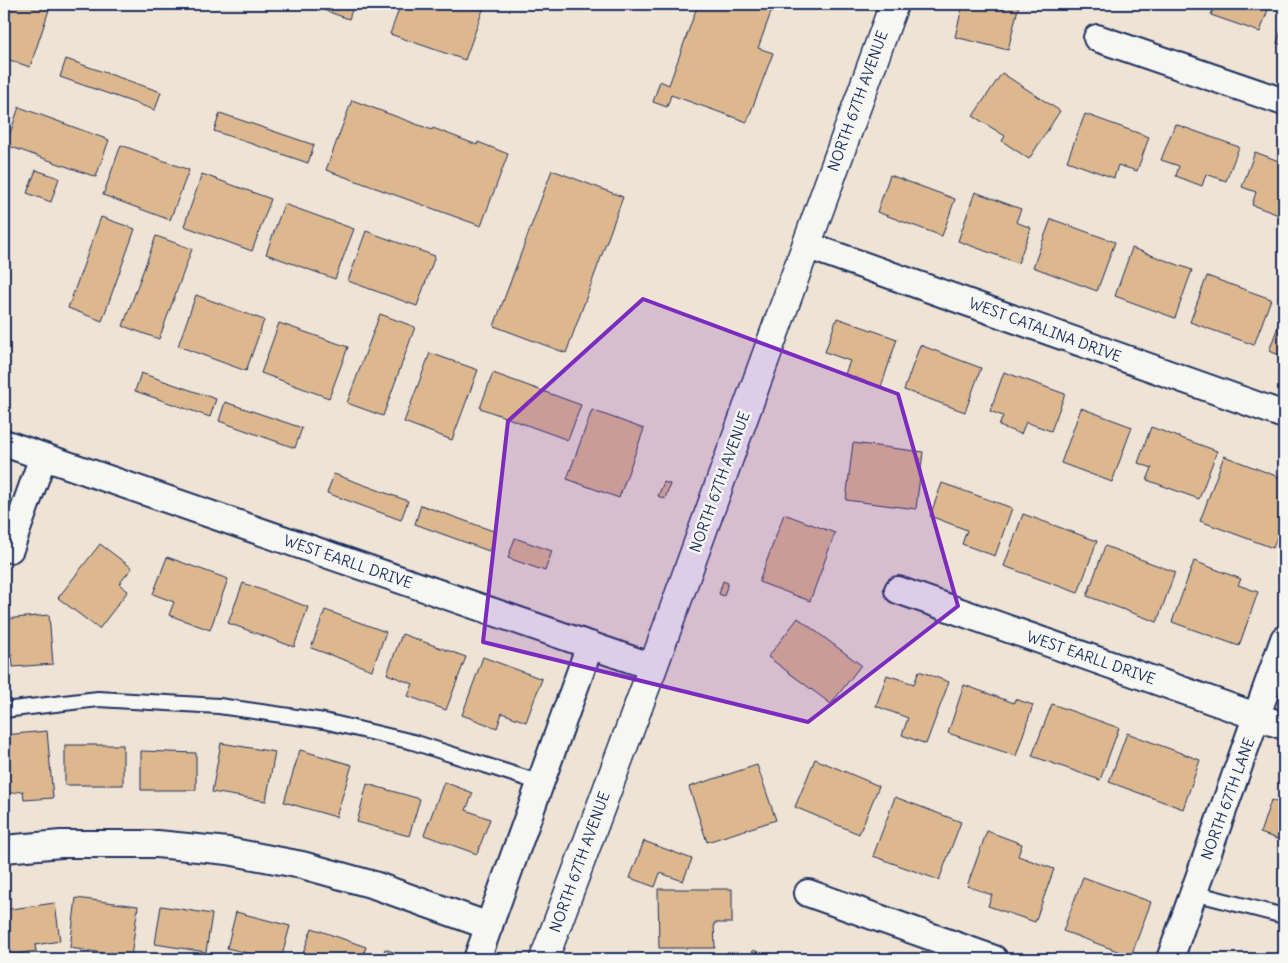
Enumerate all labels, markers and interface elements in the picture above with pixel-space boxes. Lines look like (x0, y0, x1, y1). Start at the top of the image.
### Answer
street label: NORTH 67TH AVENUE (823, 28, 892, 174)
street label: WEST CATALINA DRIVE (966, 293, 1124, 366)
street label: NORTH 67TH AVENUE (685, 409, 754, 555)
street label: WEST EARLL DRIVE (281, 531, 415, 593)
street label: WEST EARLL DRIVE (1024, 627, 1158, 689)
street label: NORTH 67TH LANE (1197, 735, 1258, 862)
street label: NORTH 67TH AVENUE (545, 789, 614, 935)

